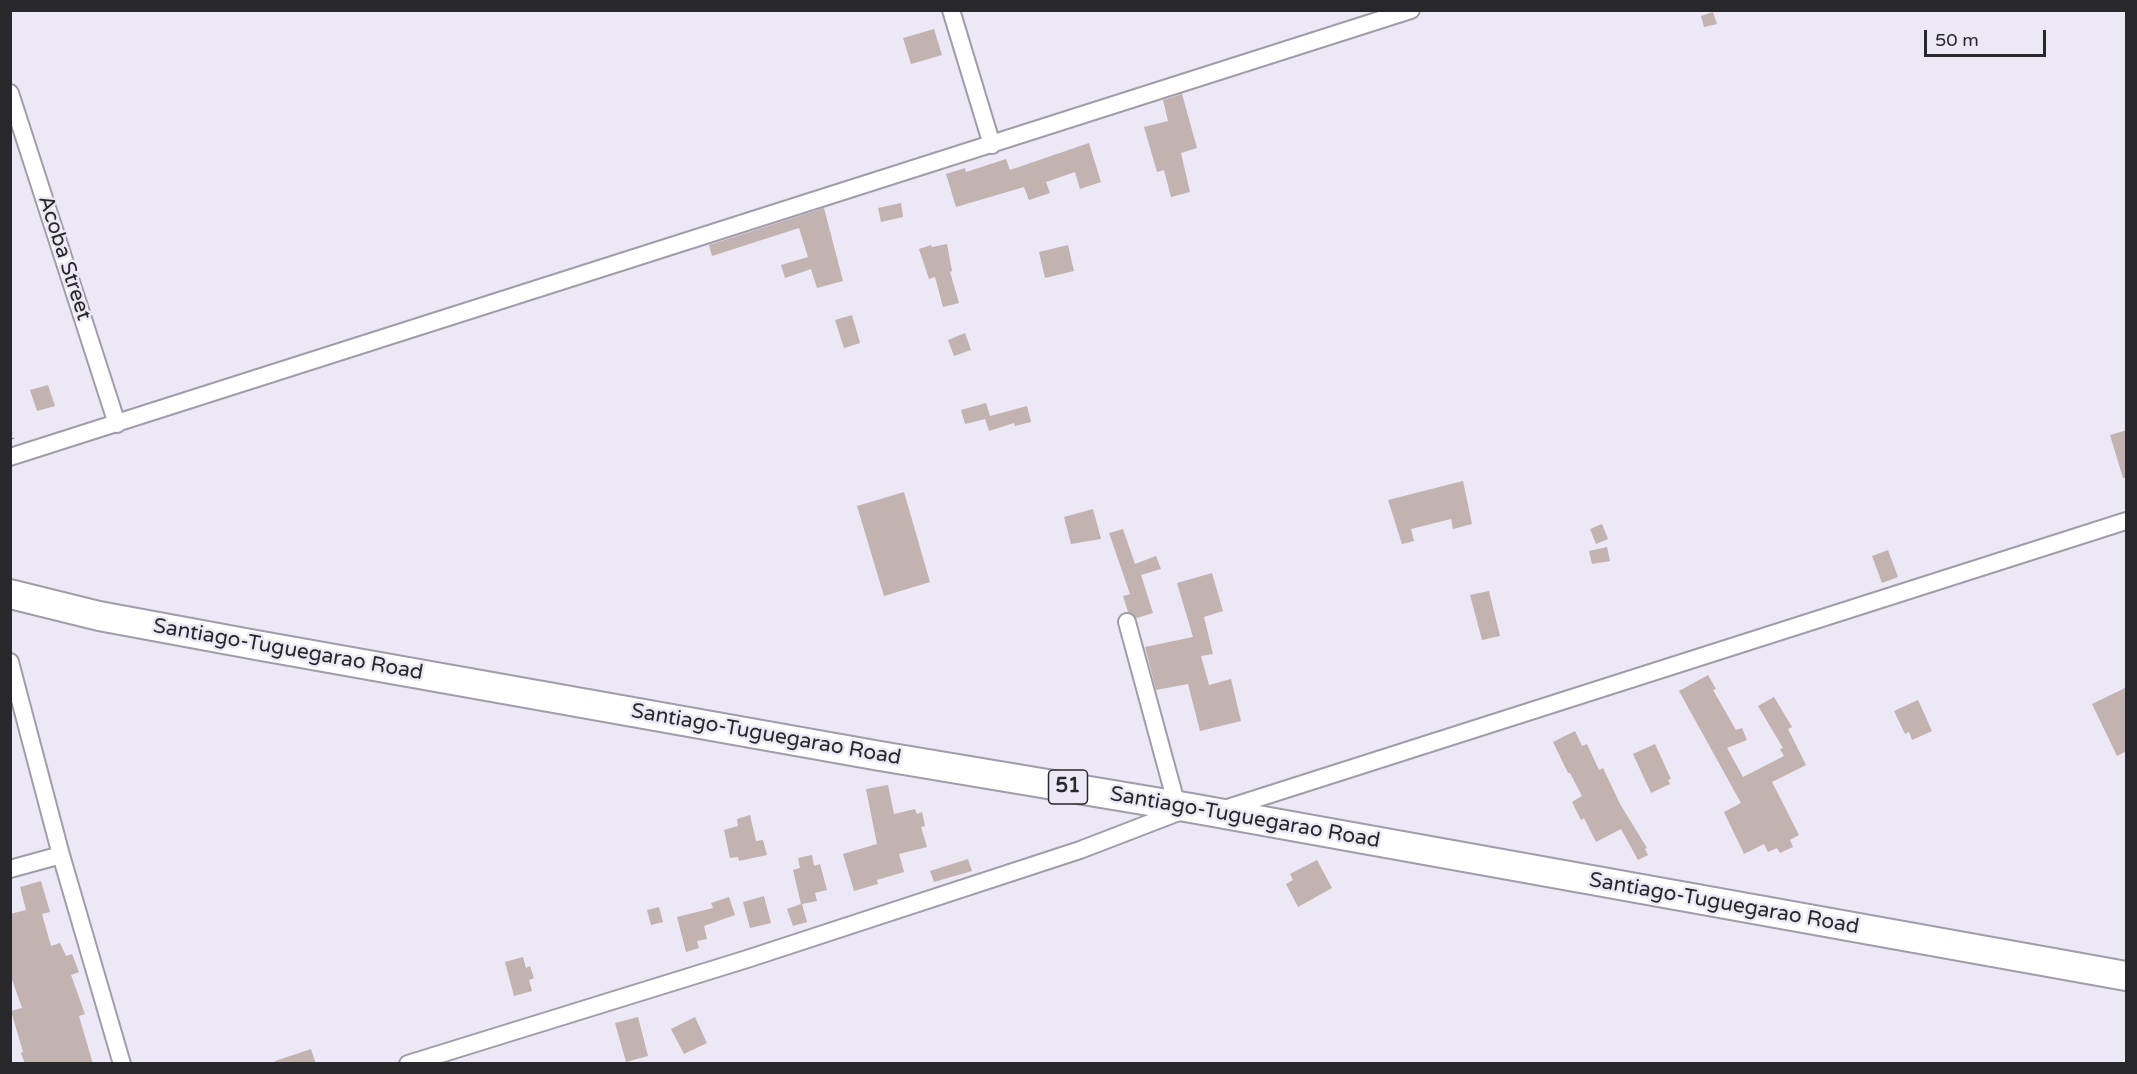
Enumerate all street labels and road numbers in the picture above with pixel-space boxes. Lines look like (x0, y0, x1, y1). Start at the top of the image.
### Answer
street label: Acoba Street (32, 192, 96, 324)
street label: Santiago-Tuguegarao Road (151, 614, 425, 686)
street label: Santiago-Tuguegarao Road (629, 699, 903, 771)
road number: 51 (1048, 770, 1088, 804)
street label: Santiago-Tuguegarao Road (1108, 782, 1382, 854)
street label: Santiago-Tuguegarao Road (1587, 868, 1861, 940)

